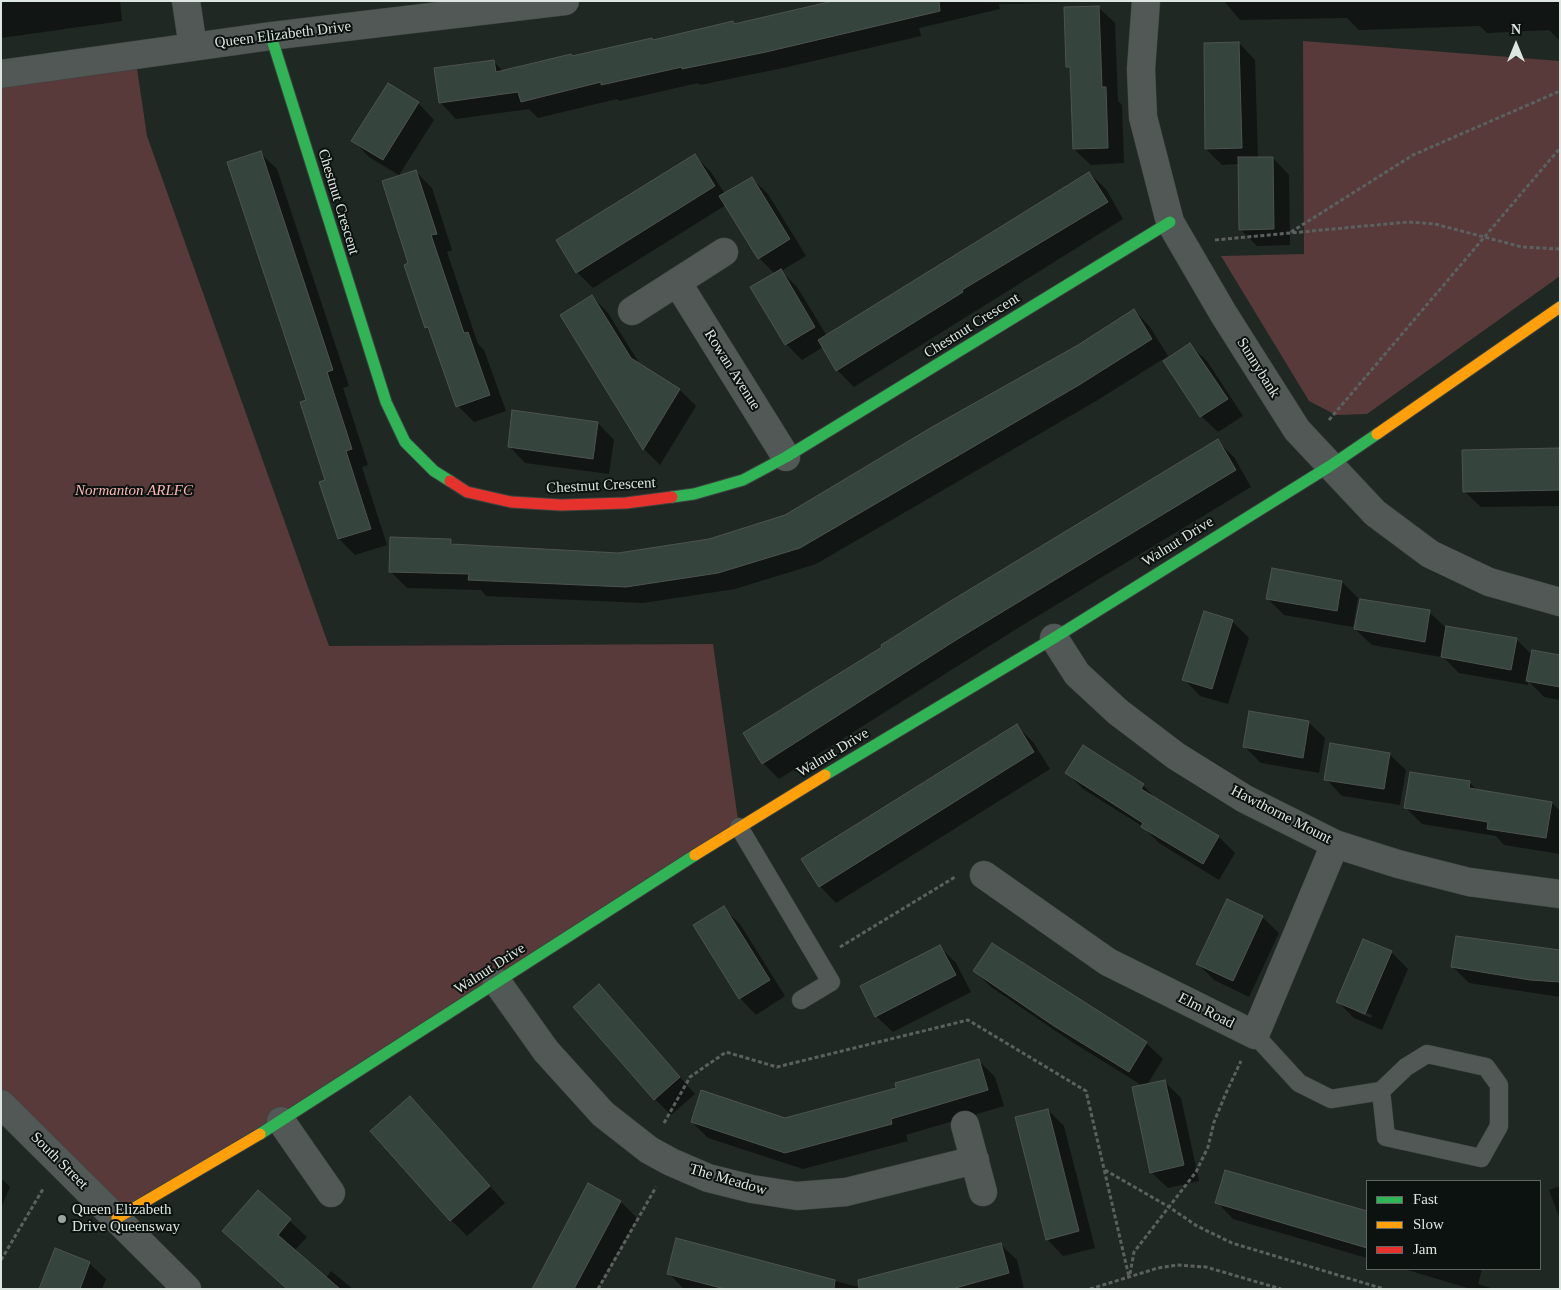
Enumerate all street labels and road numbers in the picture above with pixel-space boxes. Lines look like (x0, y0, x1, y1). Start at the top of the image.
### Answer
street label: Queen Elizabeth Drive (214, 18, 352, 52)
street label: Chestnut Crescent (313, 147, 363, 257)
street label: Chestnut Crescent (921, 289, 1023, 363)
street label: Rowan Avenue (700, 326, 764, 414)
street label: Sunnybank (1232, 335, 1284, 401)
street label: Chestnut Crescent (546, 474, 656, 498)
street label: Walnut Drive (1139, 513, 1217, 571)
street label: Walnut Drive (794, 724, 872, 782)
street label: Hawthorne Mount (1228, 782, 1334, 848)
street label: Walnut Drive (451, 939, 529, 999)
street label: Elm Road (1175, 989, 1237, 1033)
street label: South Street (27, 1129, 91, 1193)
street label: The Meadow (687, 1160, 769, 1200)

